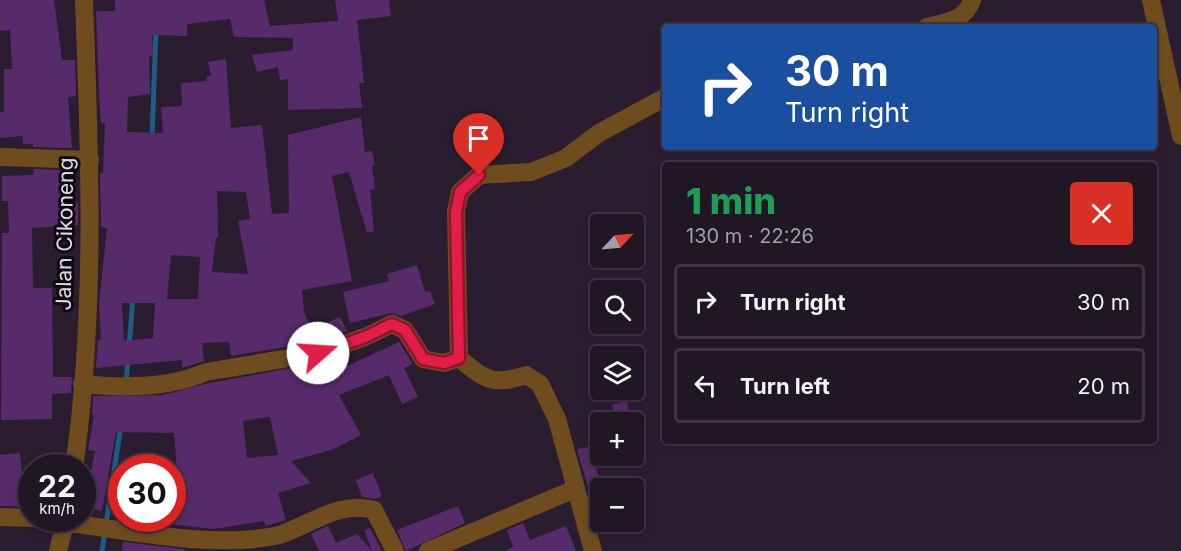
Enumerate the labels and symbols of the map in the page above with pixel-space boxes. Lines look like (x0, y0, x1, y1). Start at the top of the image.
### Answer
pin (453, 113, 504, 175)
street label: Jalan Cikoneng (51, 157, 78, 311)
north arrow (590, 214, 644, 268)
position arrow (286, 321, 350, 385)
speed limit sign: 30 (108, 454, 186, 532)

